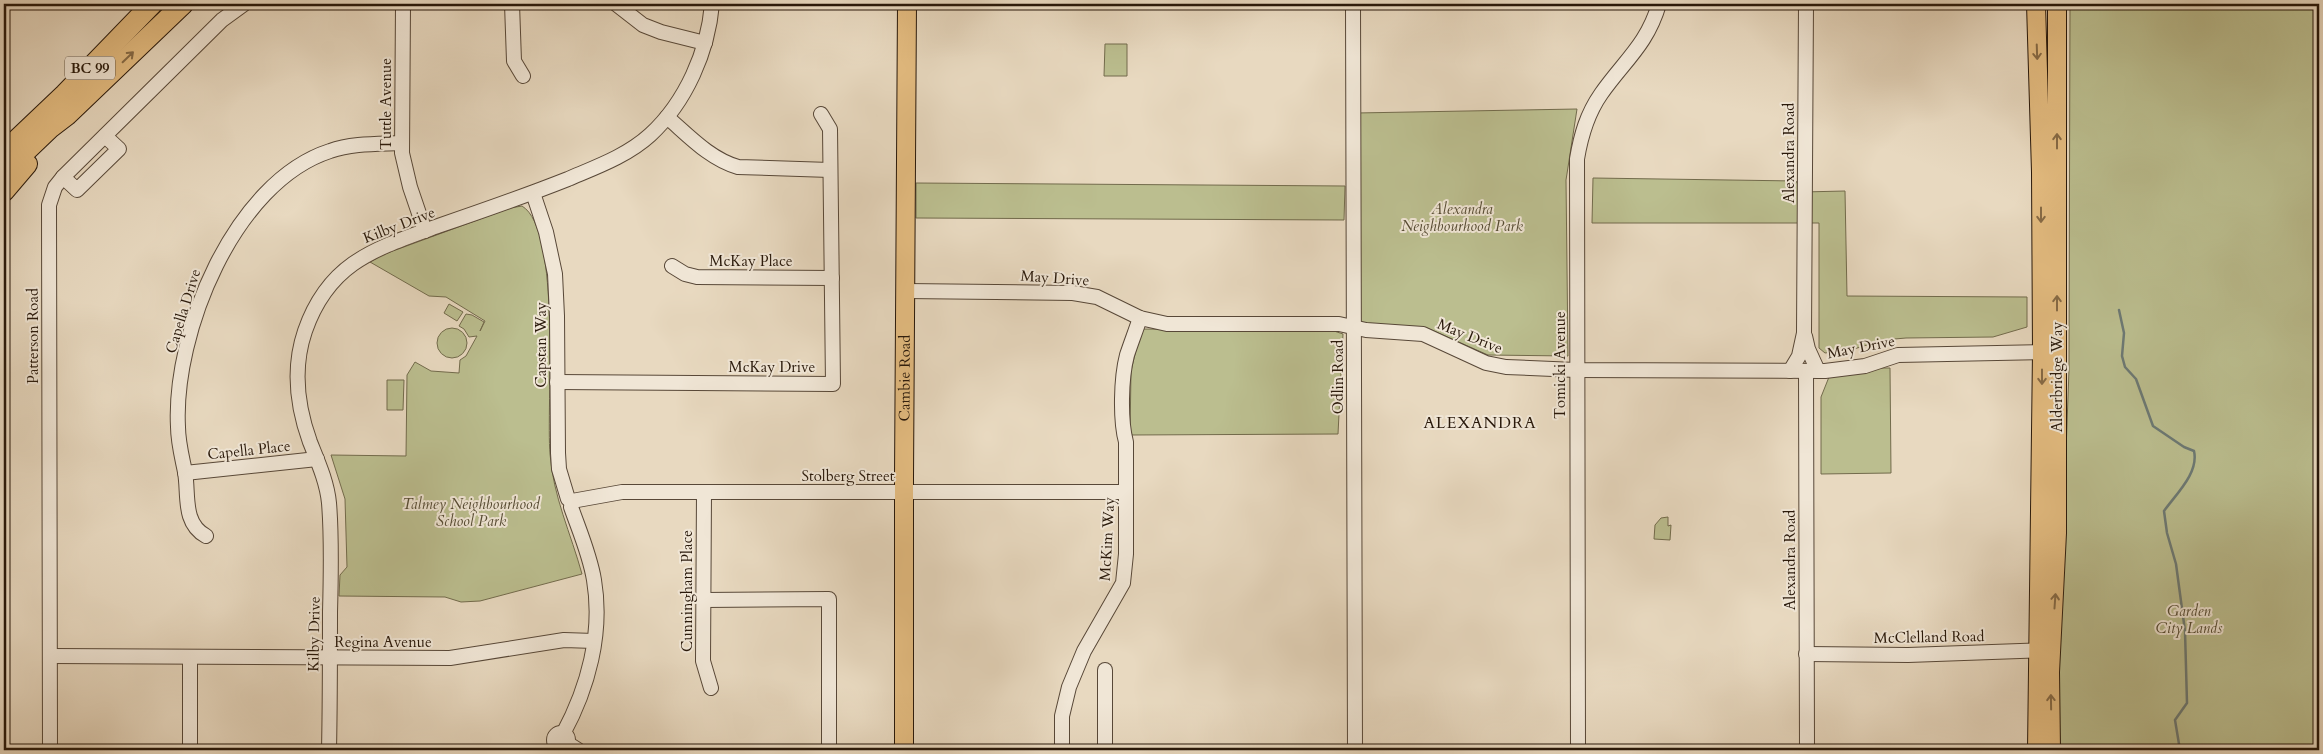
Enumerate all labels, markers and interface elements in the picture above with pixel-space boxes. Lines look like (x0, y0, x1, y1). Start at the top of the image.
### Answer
one-way arrow (2032, 44, 2041, 60)
one-way arrow (121, 51, 134, 63)
road number: BC 99 (65, 56, 115, 80)
street label: Tuttle Avenue (376, 58, 396, 150)
street label: Alexandra Road (1779, 103, 1799, 203)
one-way arrow (2052, 133, 2062, 149)
park label: Alexandra Neighbourhood Park (1401, 199, 1523, 236)
street label: Kilby Drive (360, 202, 438, 248)
one-way arrow (2036, 206, 2046, 223)
street label: McKay Place (709, 251, 793, 271)
street label: Capella Drive (161, 266, 205, 356)
street label: May Drive (1020, 266, 1090, 290)
street label: Patterson Road (23, 288, 43, 384)
one-way arrow (2052, 295, 2062, 312)
street label: Capstan Way (531, 302, 551, 388)
street label: Tomicki Avenue (1550, 311, 1570, 419)
street label: May Drive (1434, 314, 1506, 358)
street label: Alderbridge Way (2047, 322, 2067, 432)
street label: May Drive (1825, 331, 1897, 363)
street label: Cambie Road (894, 335, 915, 421)
street label: Odlin Road (1328, 340, 1348, 414)
street label: McKay Drive (729, 357, 816, 377)
one-way arrow (2037, 369, 2047, 385)
district label: ALEXANDRA (1423, 412, 1537, 434)
street label: Capella Place (206, 436, 292, 464)
street label: Stolberg Street (801, 466, 895, 486)
park label: Talmey Neighbourhood School Park (402, 494, 540, 531)
street label: McKim Way (1095, 496, 1119, 581)
street label: Alexandra Road (1780, 510, 1800, 610)
street label: Cunningham Place (677, 530, 697, 652)
one-way arrow (2050, 594, 2059, 610)
street label: Kilby Drive (303, 596, 325, 672)
park label: Garden City Lands (2156, 601, 2222, 638)
street label: McClelland Road (1873, 626, 1985, 648)
street label: Regina Avenue (334, 632, 432, 652)
one-way arrow (2046, 694, 2056, 710)

